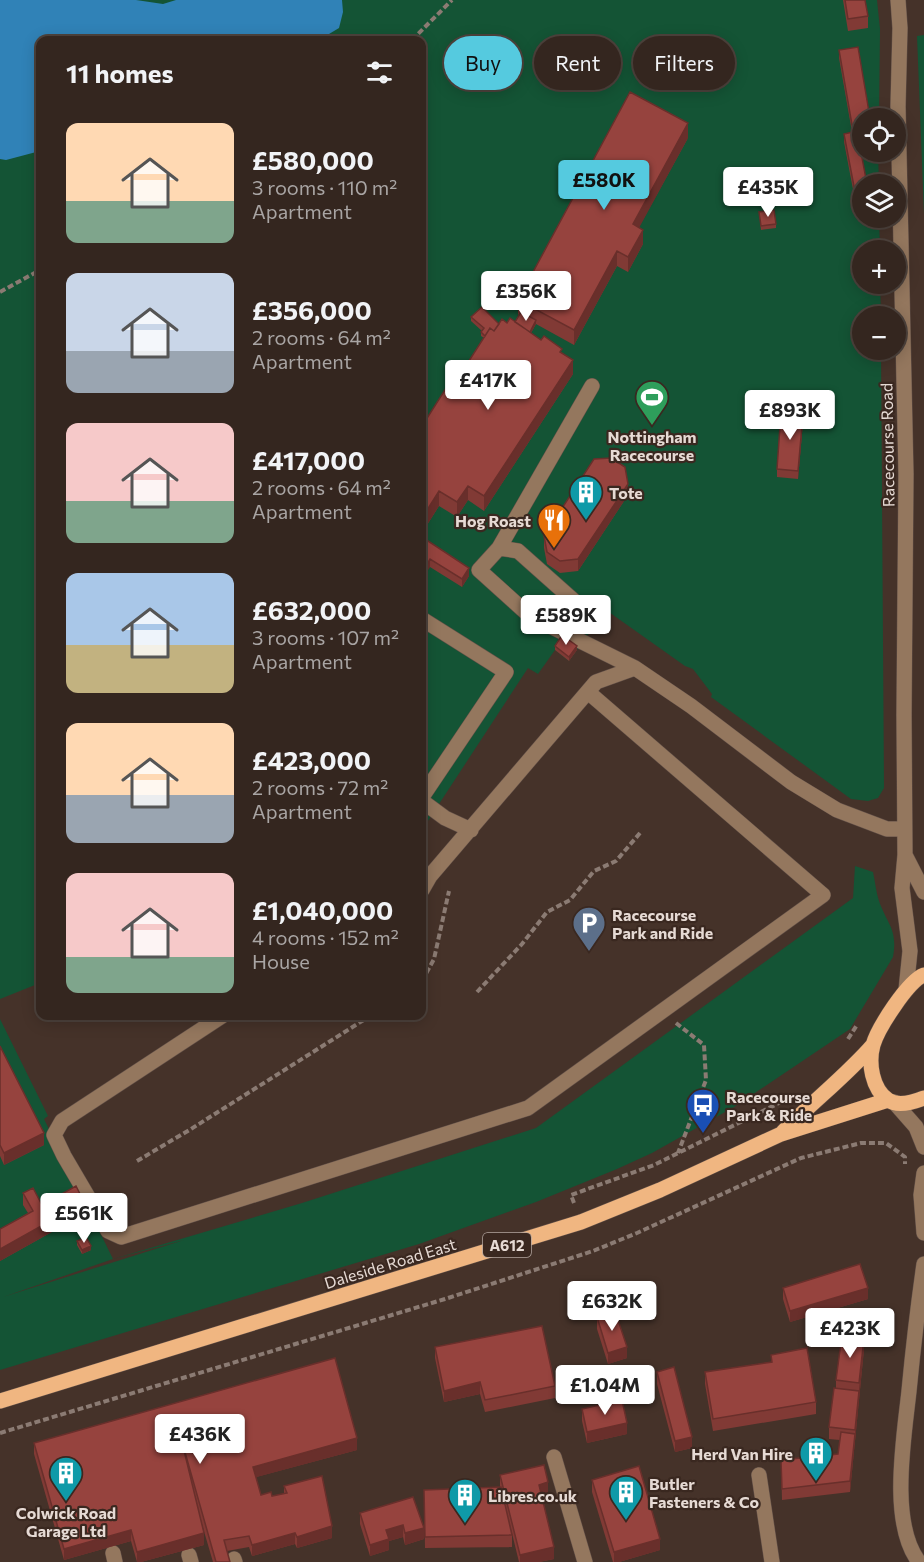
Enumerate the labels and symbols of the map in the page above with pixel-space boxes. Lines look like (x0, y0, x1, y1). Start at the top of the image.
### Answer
pin: £580K (562, 160, 646, 211)
pin: £435K (726, 167, 810, 218)
pin: £356K (484, 271, 568, 322)
pin: £417K (446, 360, 530, 411)
sports icon: Nottingham Racecourse (634, 379, 670, 426)
street label: Racecourse Road (876, 383, 898, 507)
pin: £893K (748, 390, 832, 441)
place label: Nottingham Racecourse (607, 427, 697, 464)
building icon: Tote (568, 474, 604, 521)
place label: Tote (609, 483, 643, 502)
restaurant icon: Hog Roast (536, 502, 572, 549)
place label: Hog Roast (455, 511, 531, 530)
pin: £589K (524, 595, 608, 646)
parking icon: Racecourse Park and Ride (571, 905, 607, 952)
place label: Racecourse Park and Ride (612, 905, 713, 942)
bus stop icon: Racecourse Park & Ride (685, 1087, 721, 1134)
place label: Racecourse Park & Ride (726, 1087, 812, 1124)
pin: £561K (42, 1193, 126, 1244)
road number: A612 (483, 1233, 531, 1257)
street label: Daleside Road East (322, 1234, 459, 1292)
pin: £632K (570, 1281, 654, 1332)
pin: £423K (808, 1308, 892, 1359)
pin: £1.04M (556, 1365, 654, 1416)
pin: £436K (158, 1414, 242, 1465)
building icon: Herd Van Hire (798, 1435, 834, 1482)
place label: Herd Van Hire (691, 1444, 793, 1463)
building icon: Colwick Road Garage Ltd (48, 1455, 84, 1502)
building icon: Butler Fasteners & Co (608, 1474, 644, 1521)
place label: Butler Fasteners & Co (649, 1474, 760, 1511)
building icon: Libres.co.uk (447, 1477, 483, 1524)
place label: Libres.co.uk (488, 1486, 578, 1505)
place label: Colwick Road Garage Ltd (16, 1503, 116, 1540)

